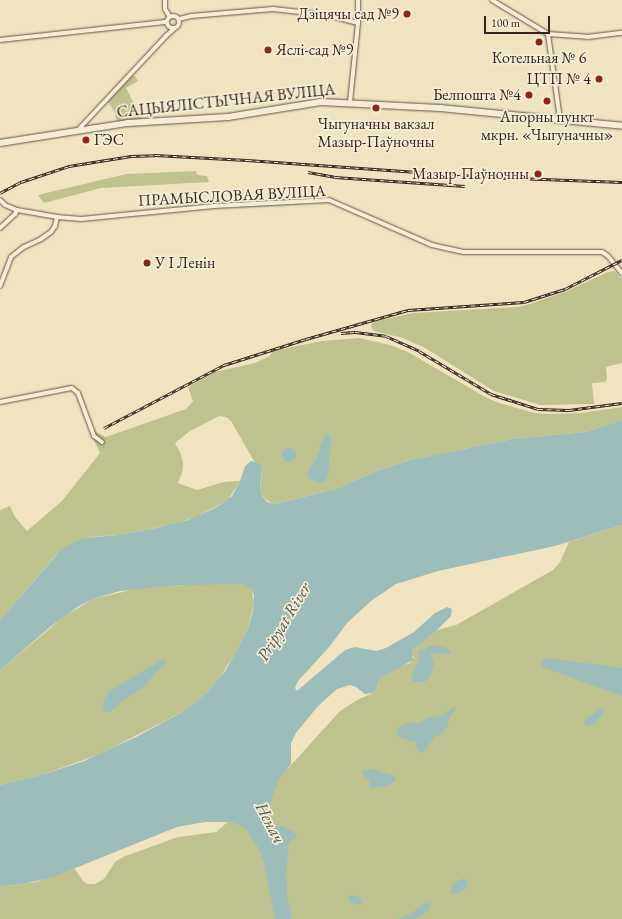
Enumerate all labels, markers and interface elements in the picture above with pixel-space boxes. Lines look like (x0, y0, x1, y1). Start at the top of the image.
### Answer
place label: Дзіцячы сад №9 (297, 4, 399, 24)
scale bar (486, 8, 552, 34)
marker: Дзіцячы сад №9 (402, 9, 412, 19)
text: 100 m (491, 15, 520, 31)
marker: Котельная № 6 (534, 37, 544, 47)
place label: Яслі-сад №9 (276, 40, 354, 60)
marker: Яслі-сад №9 (263, 45, 273, 55)
place label: Котельная № 6 (492, 48, 586, 68)
place label: ЦТП № 4 (527, 69, 591, 89)
marker: ЦТП № 4 (594, 74, 604, 84)
street label: САЦЫЯЛІСТЫЧНАЯ ВУЛІЦА (116, 80, 336, 122)
place label: Белпошта №4 (433, 85, 521, 105)
marker: Белпошта №4 (524, 90, 534, 100)
marker: Апорны пункт мкрн. «Чыгуначны» (542, 96, 552, 106)
marker: Чыгуначны вакзал Мазыр-Паўночны (371, 103, 381, 113)
place label: Апорны пункт мкрн. «Чыгуначны» (481, 107, 613, 145)
place label: Чыгуначны вакзал Мазыр-Паўночны (317, 114, 435, 152)
place label: ГЭС (94, 130, 124, 150)
marker: ГЭС (81, 135, 91, 145)
place label: Мазыр-Паўночны (412, 164, 529, 184)
marker: Мазыр-Паўночны (532, 168, 544, 180)
street label: ПРАМЫСЛОВАЯ ВУЛІЦА (138, 181, 326, 211)
place label: У І Ленін (155, 253, 215, 273)
marker: У І Ленін (142, 258, 152, 268)
water label: Pripyat River (253, 579, 315, 665)
water label: Ненач (251, 799, 289, 847)

